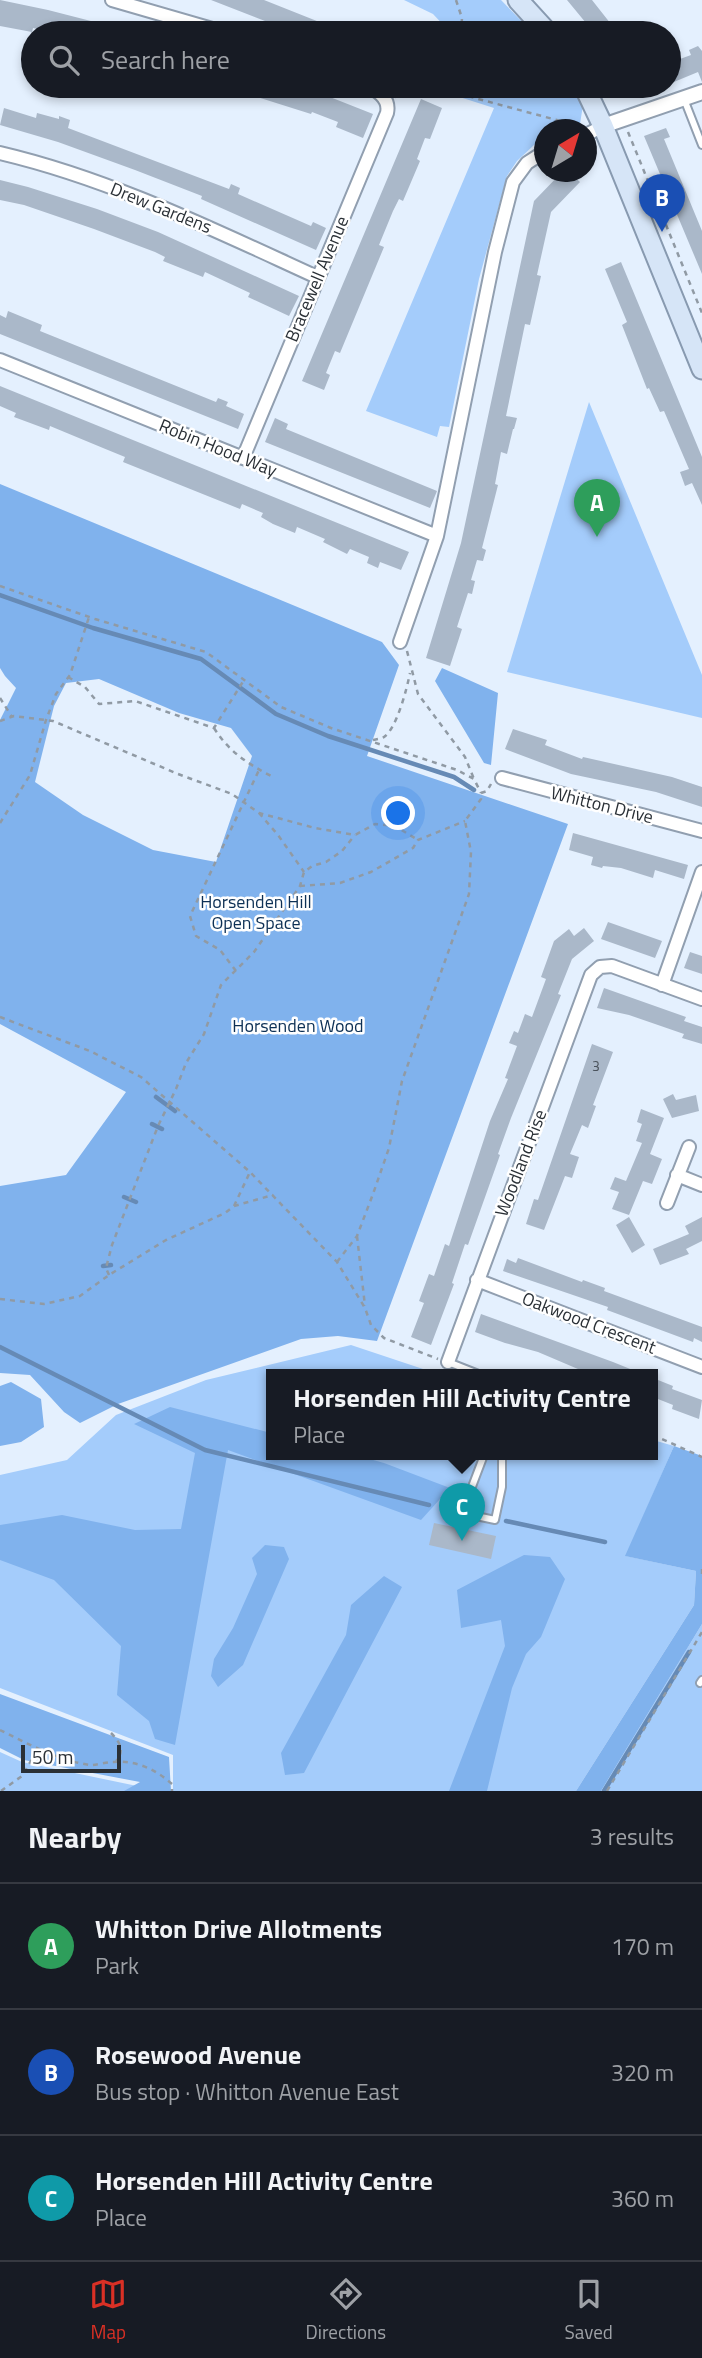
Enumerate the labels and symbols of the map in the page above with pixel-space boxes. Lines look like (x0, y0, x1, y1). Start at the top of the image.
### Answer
north arrow (534, 119, 597, 182)
pin: B (639, 174, 685, 232)
street label: Drew Gardens (106, 175, 216, 240)
street label: Bracewell Avenue (278, 212, 355, 346)
street label: Robin Hood Way (155, 412, 282, 484)
pin: A (574, 479, 620, 537)
street label: Whitton Drive (548, 779, 656, 830)
your location (381, 796, 415, 830)
park label: Horsenden Hill Open Space (200, 888, 312, 936)
park label: Horsenden Wood (232, 1012, 364, 1039)
house number: 3 (592, 1055, 600, 1076)
street label: Woodland Rise (488, 1105, 553, 1220)
street label: Oakwood Crescent (518, 1285, 661, 1361)
pin: C (439, 1483, 485, 1541)
scale bar (21, 1742, 121, 1774)

